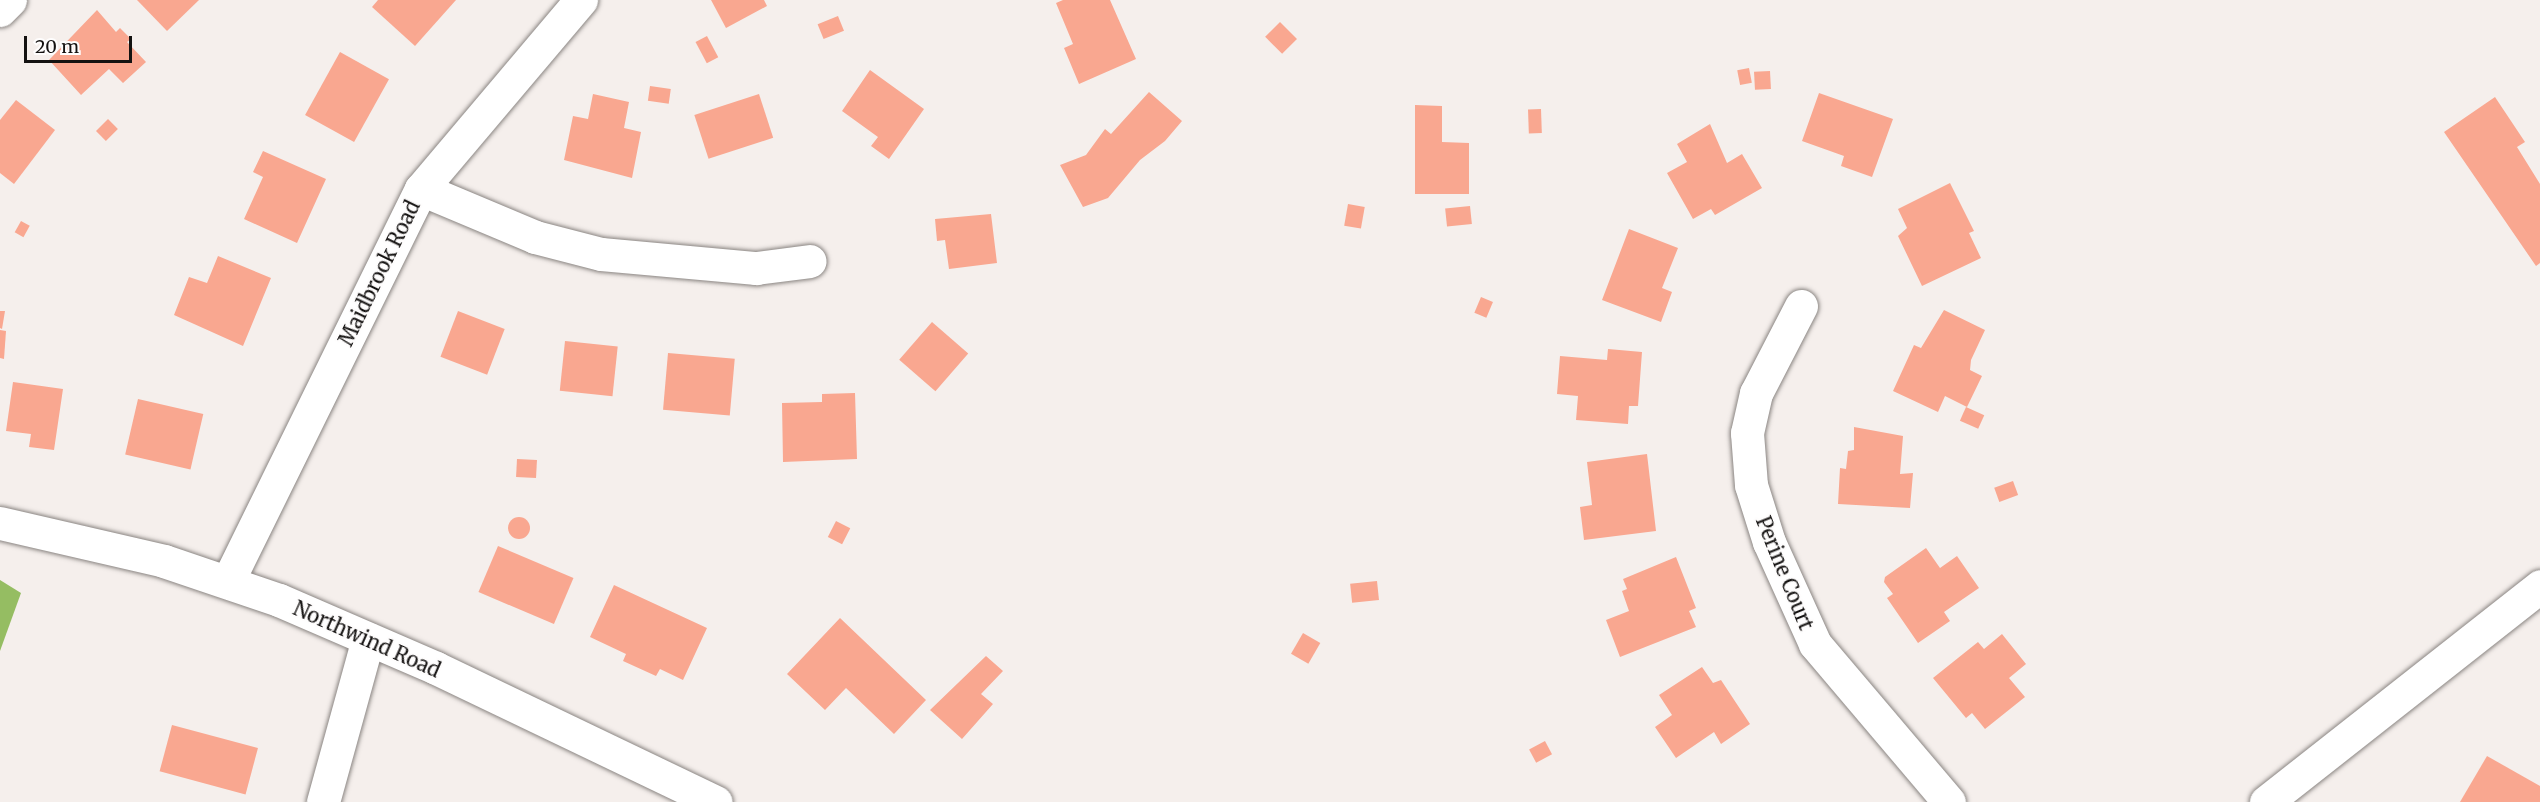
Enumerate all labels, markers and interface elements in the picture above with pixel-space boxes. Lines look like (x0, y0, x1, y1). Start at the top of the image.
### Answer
scale bar (27, 24, 135, 62)
text: 20 m (35, 35, 79, 58)
street label: Maidbrook Road (333, 196, 425, 350)
street label: Perine Court (1751, 513, 1819, 633)
street label: Northwind Road (290, 596, 444, 682)

